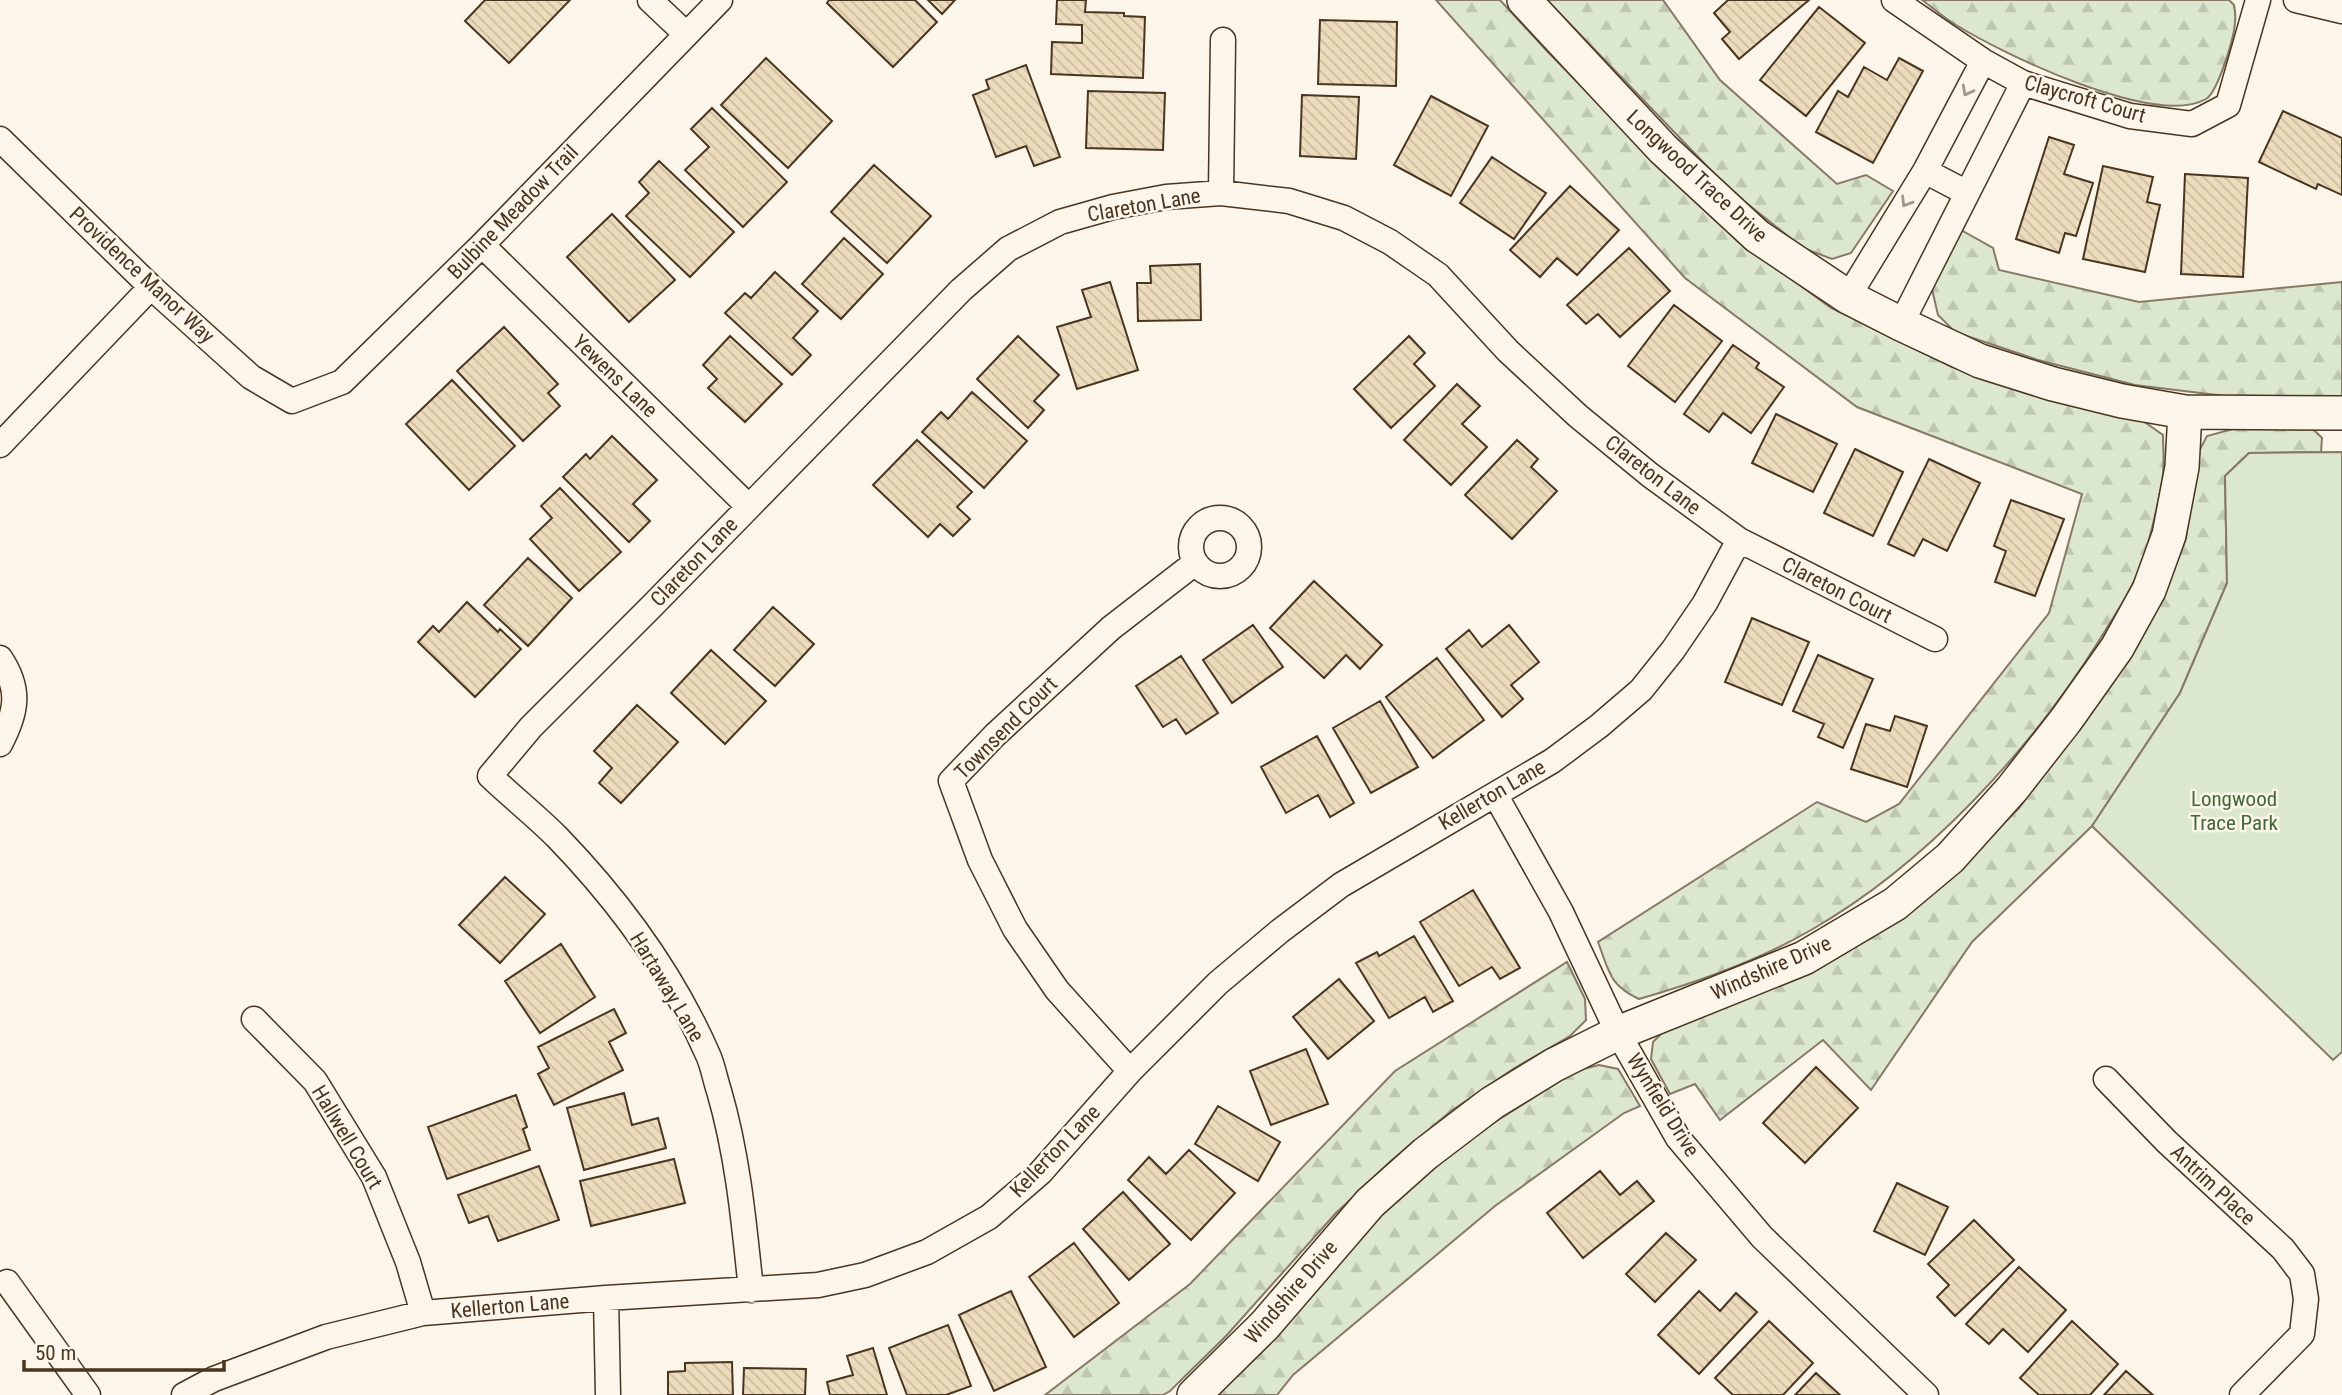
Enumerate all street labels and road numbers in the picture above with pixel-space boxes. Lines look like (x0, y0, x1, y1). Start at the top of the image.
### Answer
street label: Claycroft Court (2022, 70, 2148, 128)
street label: Longwood Trace Drive (1622, 105, 1772, 247)
street label: Bulbine Meadow Trail (443, 140, 583, 284)
street label: Clareton Lane (1086, 183, 1203, 227)
street label: Providence Manor Way (65, 202, 219, 348)
street label: Yewens Lane (568, 330, 662, 422)
street label: Clareton Lane (1601, 430, 1706, 520)
street label: Clareton Lane (646, 512, 742, 611)
street label: Clareton Court (1778, 552, 1896, 628)
street label: Townsend Court (950, 672, 1062, 784)
street label: Kellerton Lane (1434, 755, 1550, 835)
street label: Hartaway Lane (625, 928, 709, 1046)
street label: Windshire Drive (1707, 931, 1835, 1005)
street label: Wynfield Drive (1622, 1049, 1704, 1161)
street label: Hallwell Court (307, 1081, 387, 1193)
street label: Kellerton Lane (1005, 1100, 1105, 1202)
street label: Antrim Place (2166, 1140, 2260, 1230)
street label: Windshire Drive (1240, 1235, 1342, 1348)
street label: Kellerton Lane (450, 1289, 570, 1323)

